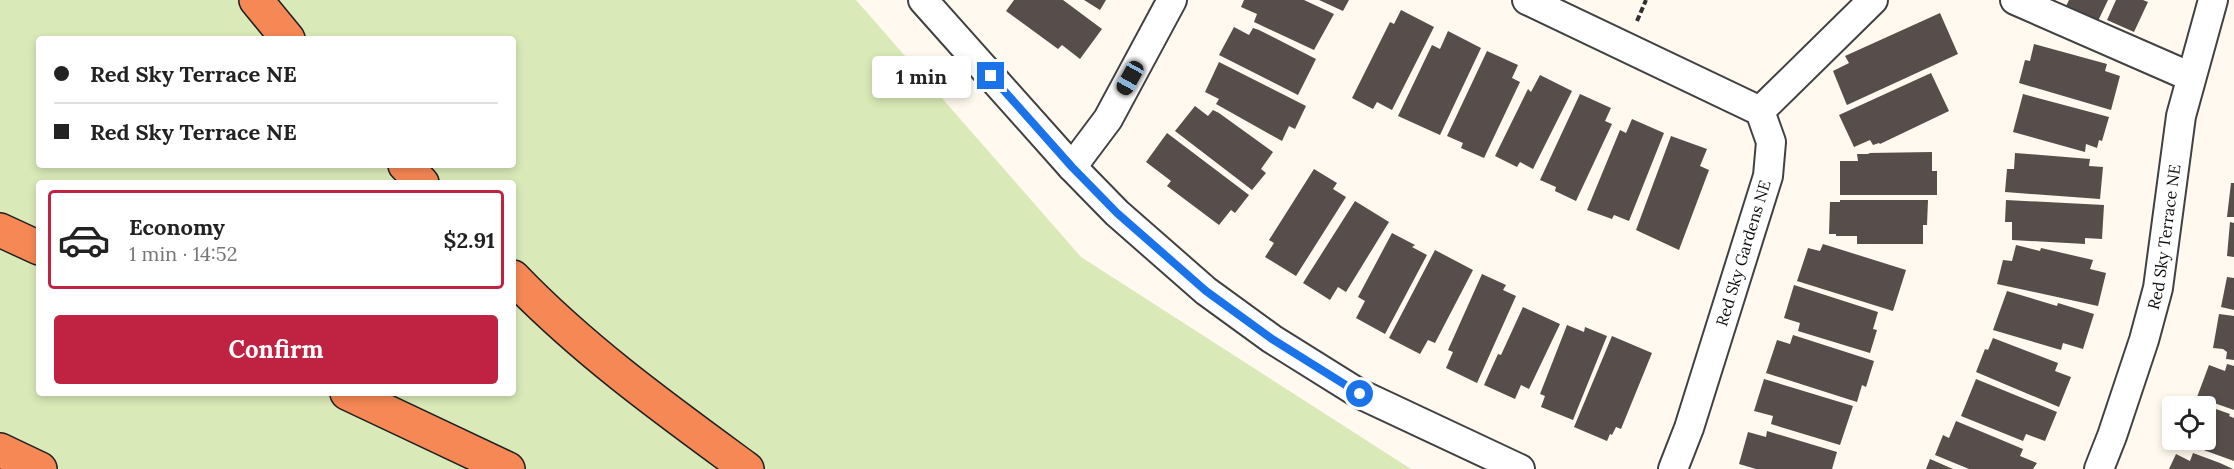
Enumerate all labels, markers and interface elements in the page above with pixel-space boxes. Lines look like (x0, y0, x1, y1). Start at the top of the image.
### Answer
callout: 1 min (871, 55, 970, 97)
car (1113, 58, 1147, 98)
text: Red Sky Terrace NE (90, 60, 297, 88)
route end (977, 62, 1004, 89)
text: 1 min (896, 64, 947, 89)
text: Red Sky Terrace NE (90, 118, 297, 146)
street label: Red Sky Terrace NE (2143, 163, 2184, 312)
street label: Red Sky Gardens NE (1711, 178, 1775, 328)
icon: car (57, 213, 111, 267)
text: Economy (129, 213, 225, 241)
text: $2.91 (444, 226, 495, 254)
text: 1 min · 14:52 (129, 241, 237, 266)
button: Confirm (54, 315, 498, 384)
route start (1346, 380, 1373, 407)
map controls (2162, 396, 2216, 450)
button: locate (2162, 396, 2216, 450)

